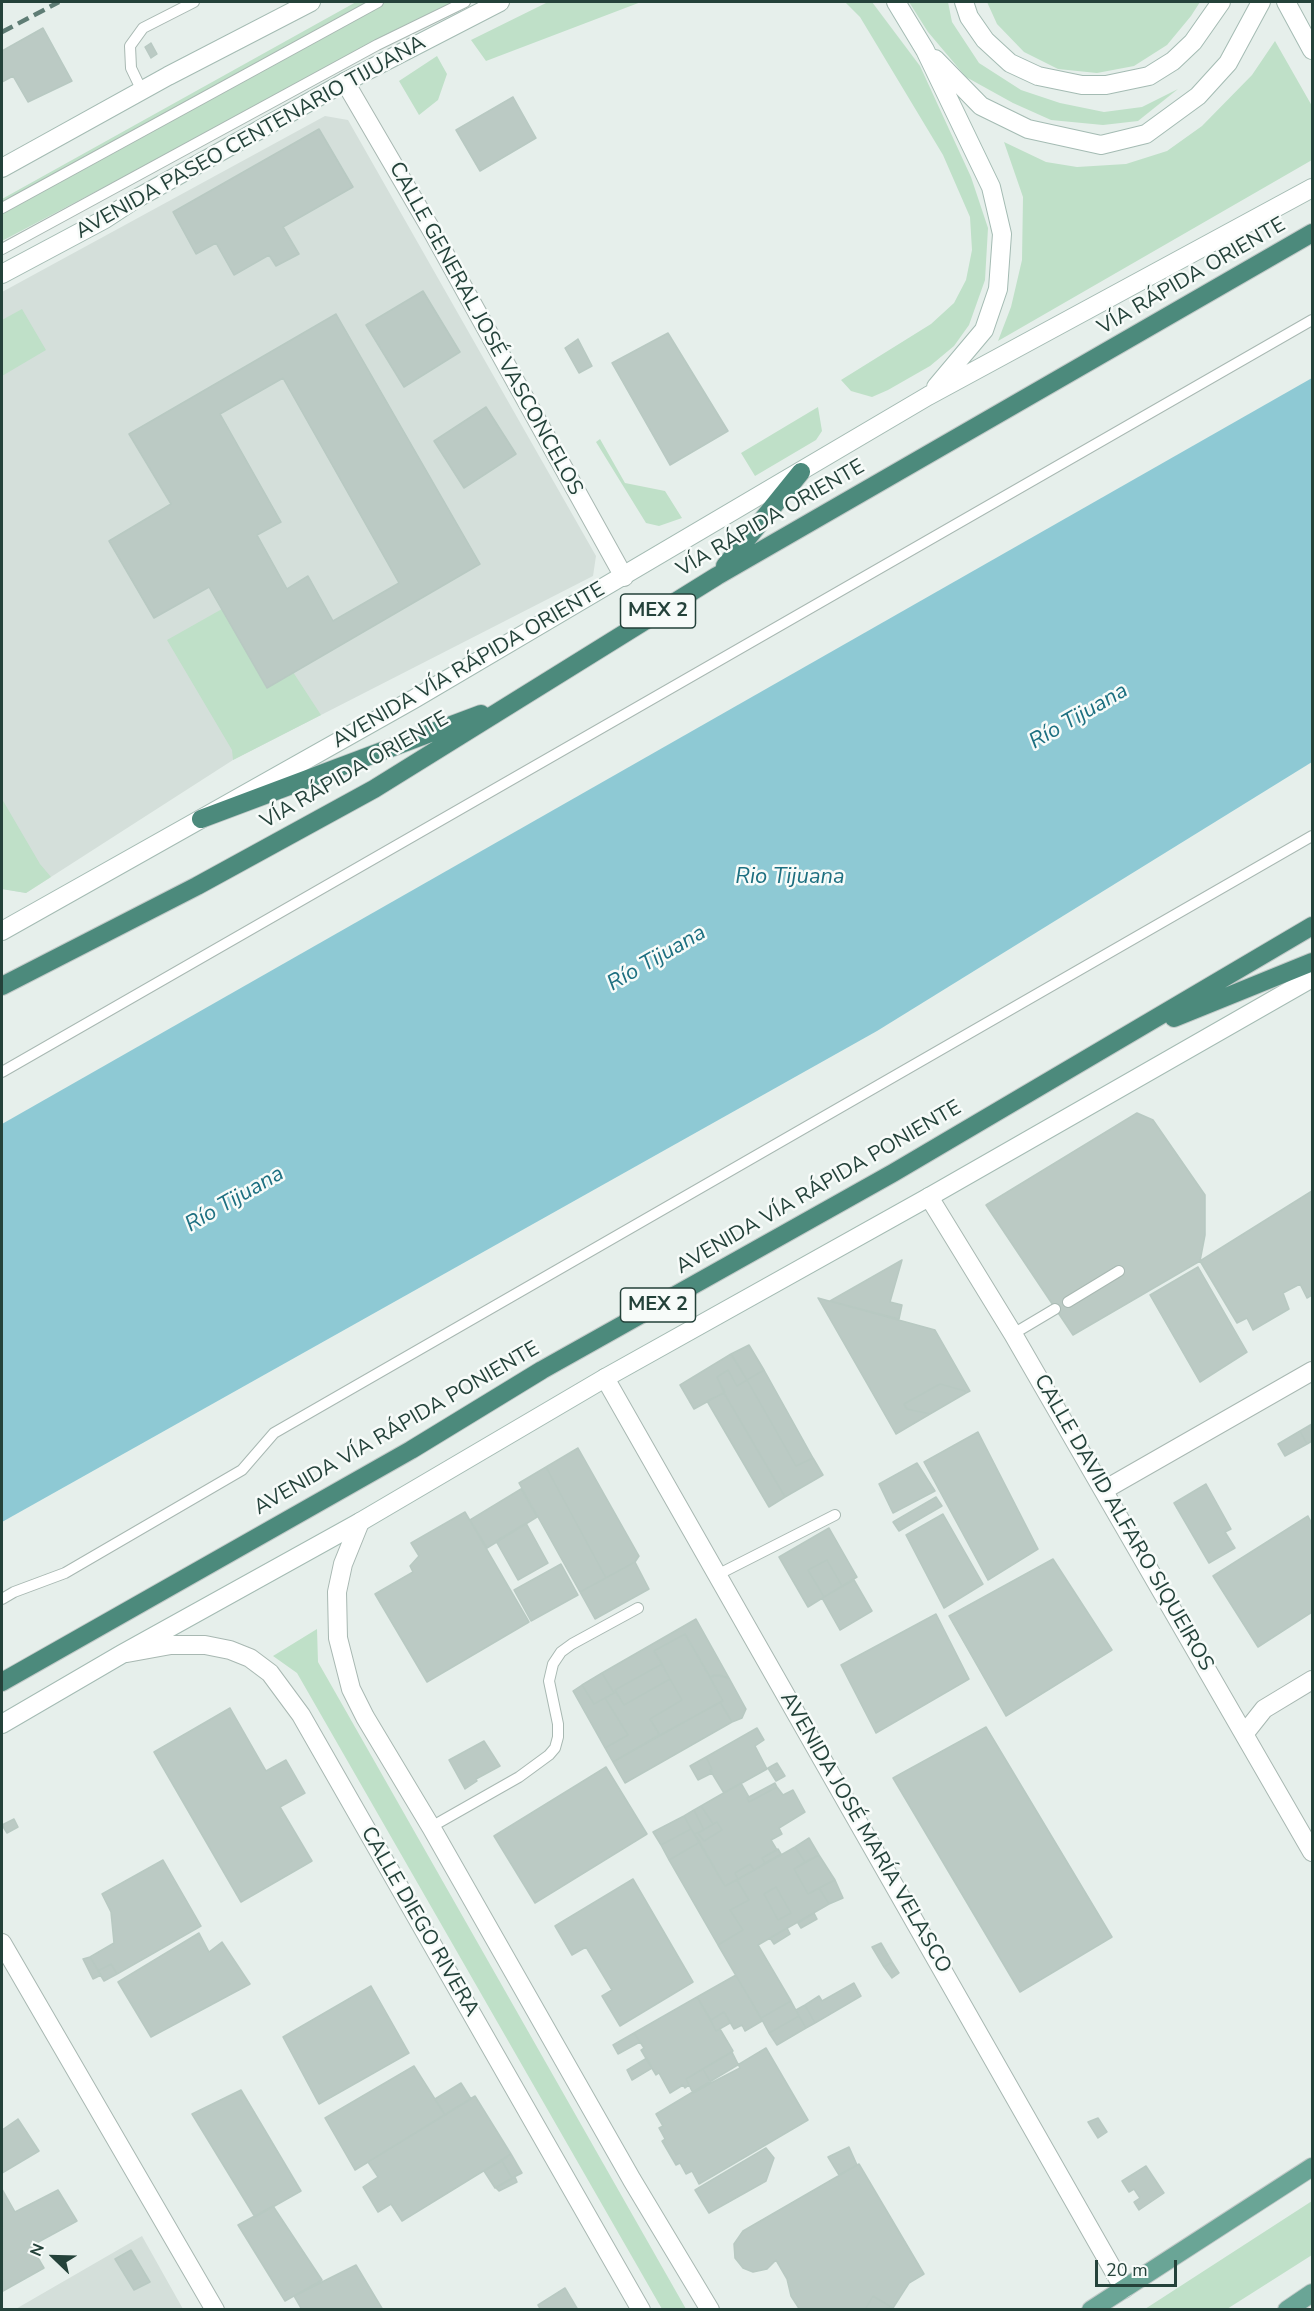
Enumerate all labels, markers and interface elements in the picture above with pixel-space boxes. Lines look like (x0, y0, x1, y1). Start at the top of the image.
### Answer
street label: AVENIDA PASEO CENTENARIO TIJUANA (72, 31, 430, 245)
street label: CALLE GENERAL JOSÉ VASCONCELOS (383, 158, 587, 500)
street label: VÍA RÁPIDA ORIENTE (1094, 213, 1290, 341)
street label: VÍA RÁPIDA ORIENTE (673, 455, 869, 583)
street label: AVENIDA VÍA RÁPIDA ORIENTE (328, 577, 610, 755)
road number: MEX 2 (620, 594, 696, 628)
water label: Río Tijuana (1025, 678, 1133, 756)
street label: VÍA RÁPIDA ORIENTE (257, 707, 453, 835)
water label: Rio Tijuana (735, 865, 845, 891)
water label: Río Tijuana (603, 920, 711, 998)
street label: AVENIDA VÍA RÁPIDA PONIENTE (672, 1096, 966, 1280)
water label: Río Tijuana (181, 1161, 289, 1239)
road number: MEX 2 (620, 1288, 696, 1322)
street label: AVENIDA VÍA RÁPIDA PONIENTE (250, 1337, 544, 1521)
street label: CALLE DAVID ALFARO SIQUEIROS (1028, 1370, 1218, 1676)
street label: AVENIDA JOSÉ MARÍA VELASCO (774, 1688, 956, 1978)
street label: CALLE DIEGO RIVERA (354, 1823, 484, 2021)
north arrow (24, 2227, 84, 2287)
text: N (25, 2240, 50, 2260)
scale bar (1098, 2248, 1180, 2286)
text: 20 m (1106, 2258, 1148, 2282)

